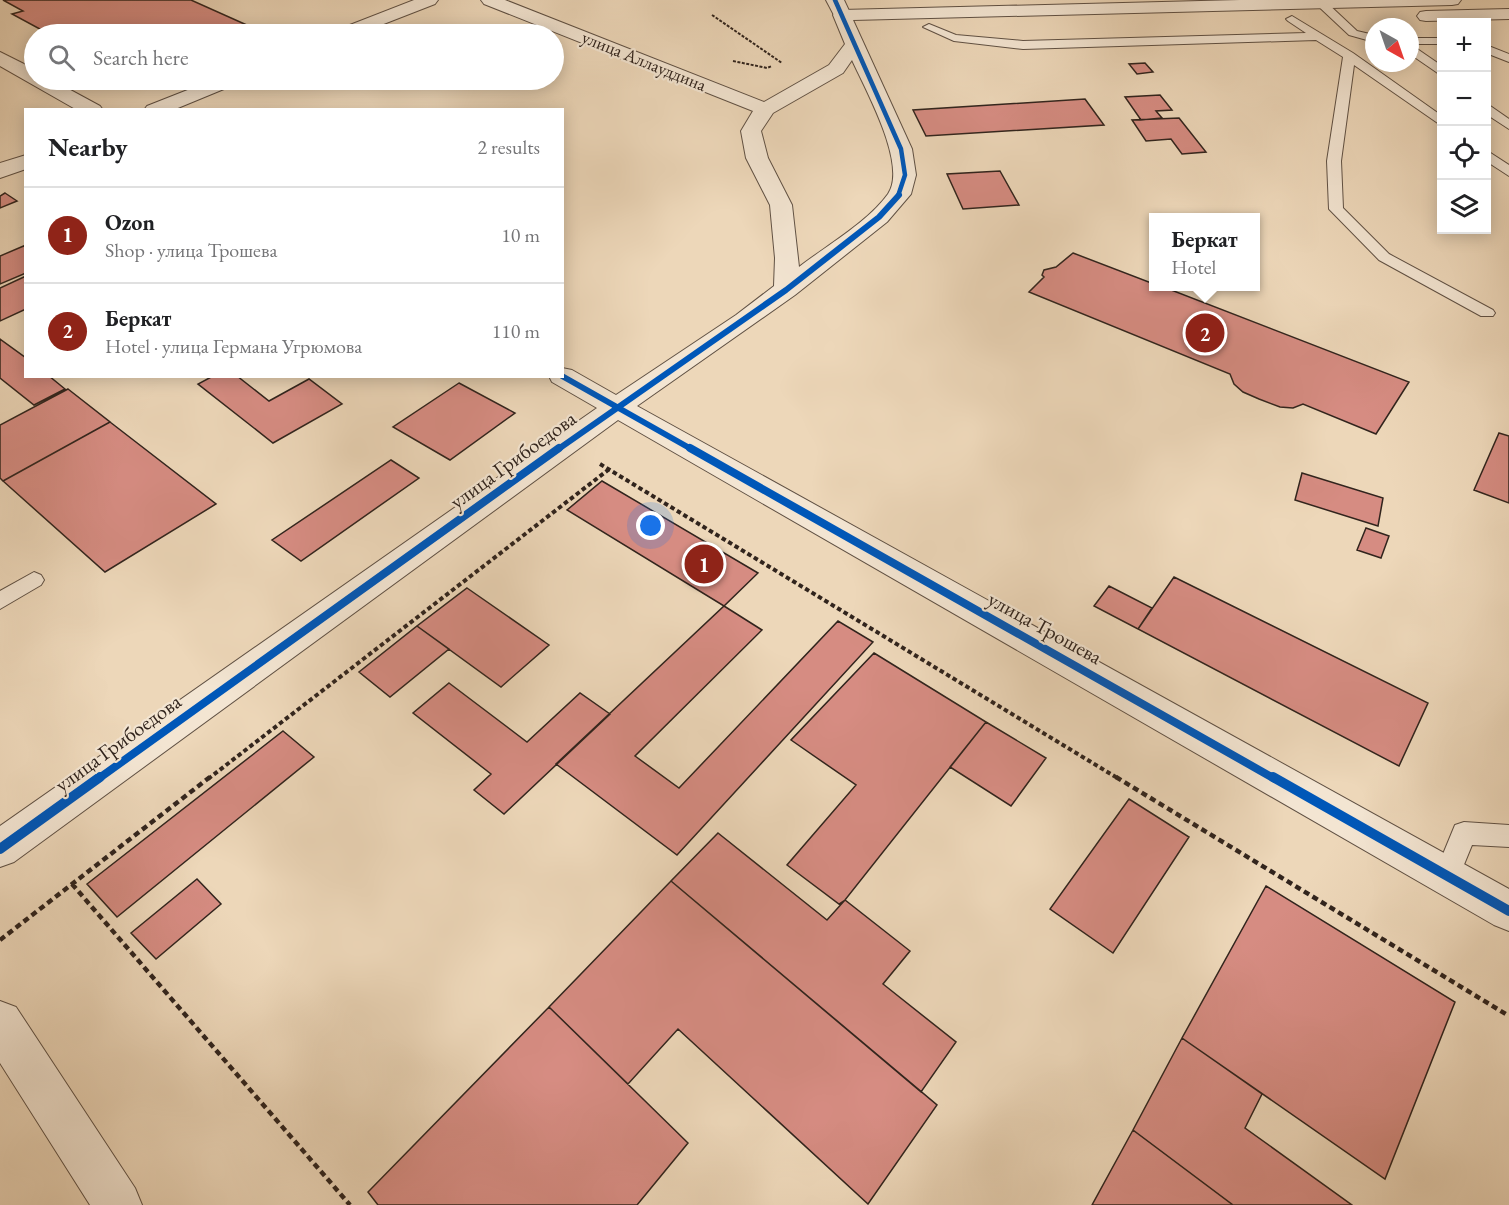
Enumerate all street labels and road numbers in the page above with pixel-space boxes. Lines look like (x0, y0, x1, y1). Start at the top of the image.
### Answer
street label: улица Аллауддина (579, 25, 711, 96)
street label: улица Грибоедова (444, 404, 582, 515)
street label: улица Трошева (983, 585, 1108, 670)
street label: улица Грибоедова (49, 687, 187, 798)

